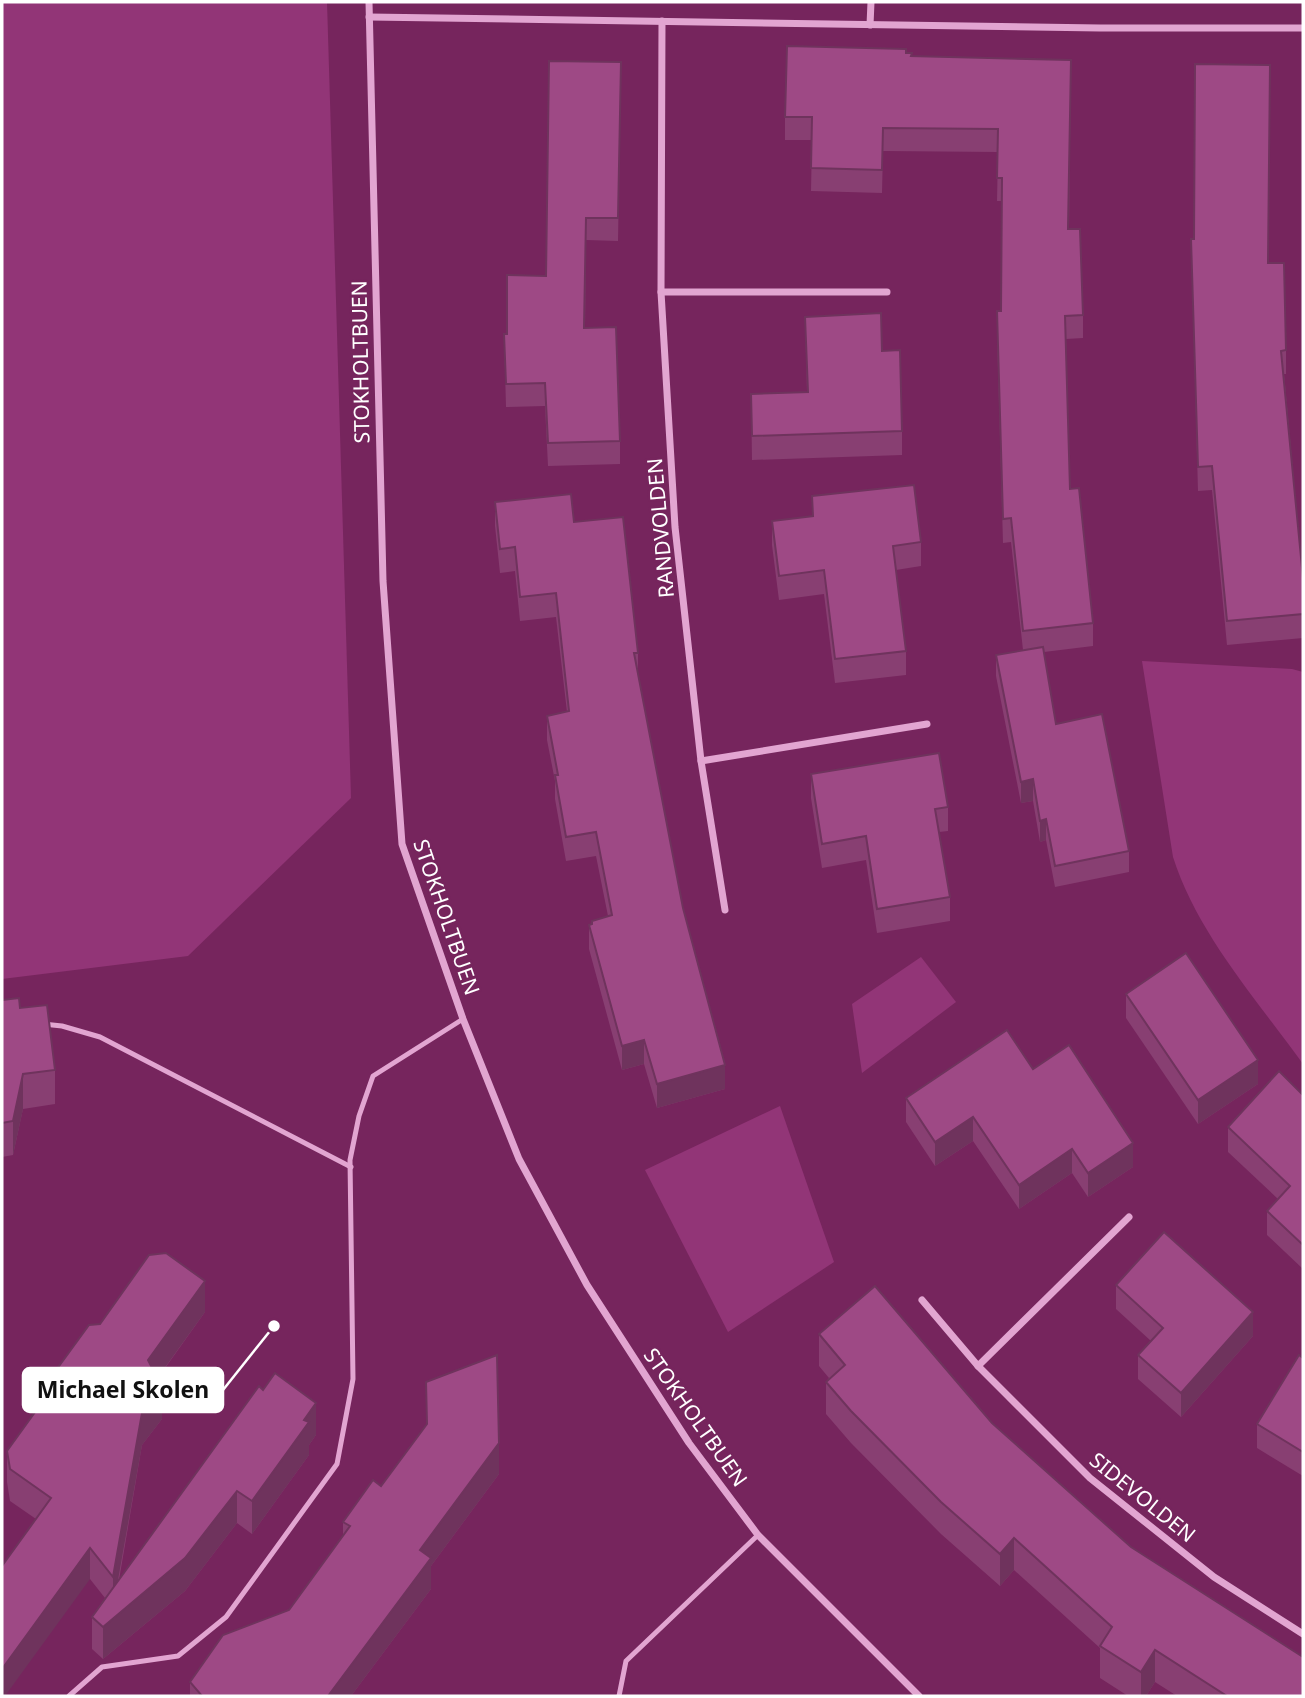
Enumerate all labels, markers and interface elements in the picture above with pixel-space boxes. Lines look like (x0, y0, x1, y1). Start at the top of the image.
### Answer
street label: STOKHOLTBUEN (345, 280, 375, 444)
street label: RANDVOLDEN (640, 457, 680, 599)
street label: STOKHOLTBUEN (407, 835, 487, 999)
street label: STOKHOLTBUEN (638, 1342, 754, 1492)
callout: Michael Skolen (23, 1368, 223, 1412)
text: Michael Skolen (37, 1373, 209, 1405)
street label: SIDEVOLDEN (1084, 1446, 1202, 1548)

